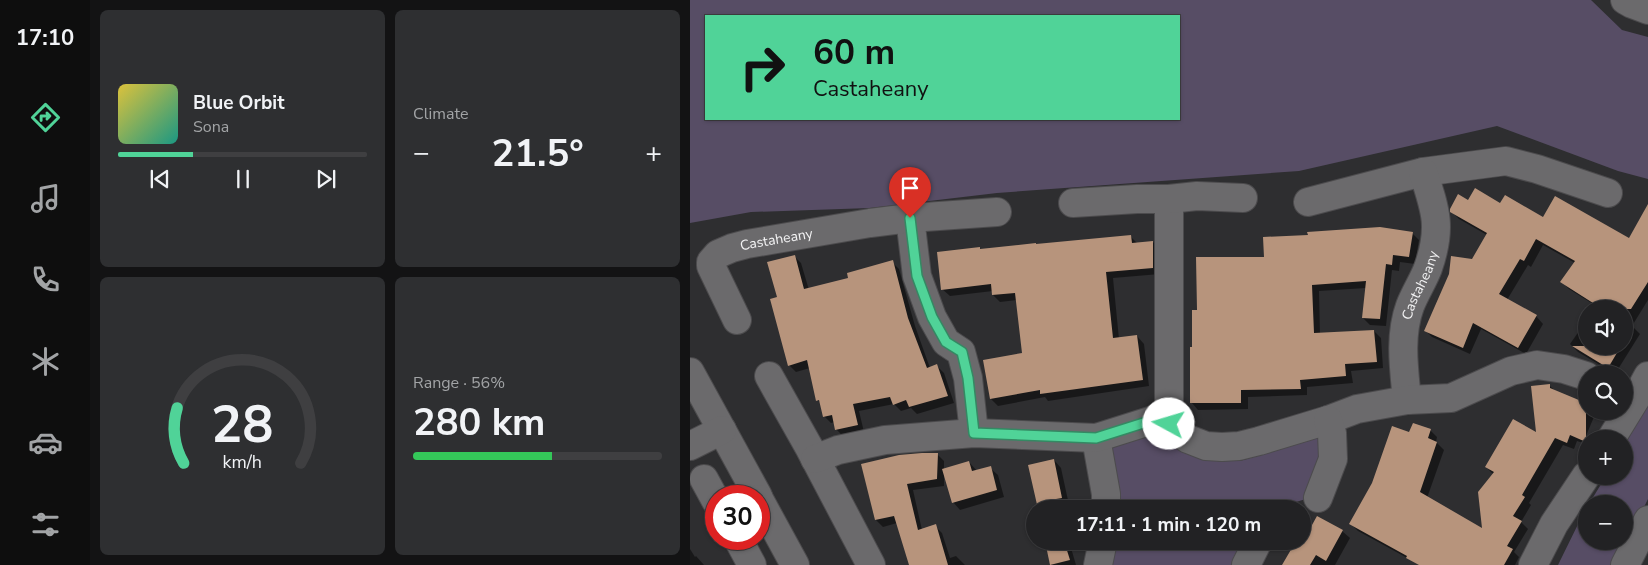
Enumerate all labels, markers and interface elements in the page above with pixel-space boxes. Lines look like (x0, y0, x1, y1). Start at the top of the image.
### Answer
text: 17:10 (16, 23, 74, 53)
text: 60 m (813, 29, 895, 76)
icon: right (730, 35, 795, 100)
text: Castaheany (813, 74, 929, 104)
text: Blue Orbit (193, 90, 284, 116)
icon: directions (28, 100, 63, 135)
text: Climate (413, 103, 468, 125)
text: Sona (193, 116, 229, 138)
text: 21.5° (491, 128, 584, 179)
text: − (413, 134, 430, 172)
text: + (645, 134, 662, 172)
icon: previous (146, 165, 174, 193)
icon: pause (229, 165, 257, 193)
icon: next (312, 165, 340, 193)
pin (889, 167, 931, 218)
icon: arrive (896, 174, 924, 202)
icon: music (28, 181, 63, 216)
street label: Castaheany (738, 224, 815, 255)
street label: Castaheany (1397, 248, 1443, 322)
icon: phone (28, 262, 63, 297)
map controls (1578, 300, 1633, 550)
button: sound (1578, 300, 1633, 355)
icon: climate (28, 344, 63, 379)
button: search (1578, 365, 1633, 420)
text: Range · 56% (413, 372, 505, 394)
text: 28 (211, 389, 274, 460)
text: 280 km (413, 397, 545, 448)
position arrow (1142, 397, 1194, 449)
icon: car (28, 425, 63, 460)
button: + (1578, 430, 1633, 485)
text: km/h (223, 450, 262, 474)
speed limit sign: 30 (705, 485, 770, 550)
button: − (1578, 495, 1633, 550)
icon: filters (28, 507, 63, 542)
text: 17:11 · 1 min · 120 m (1076, 512, 1261, 538)

